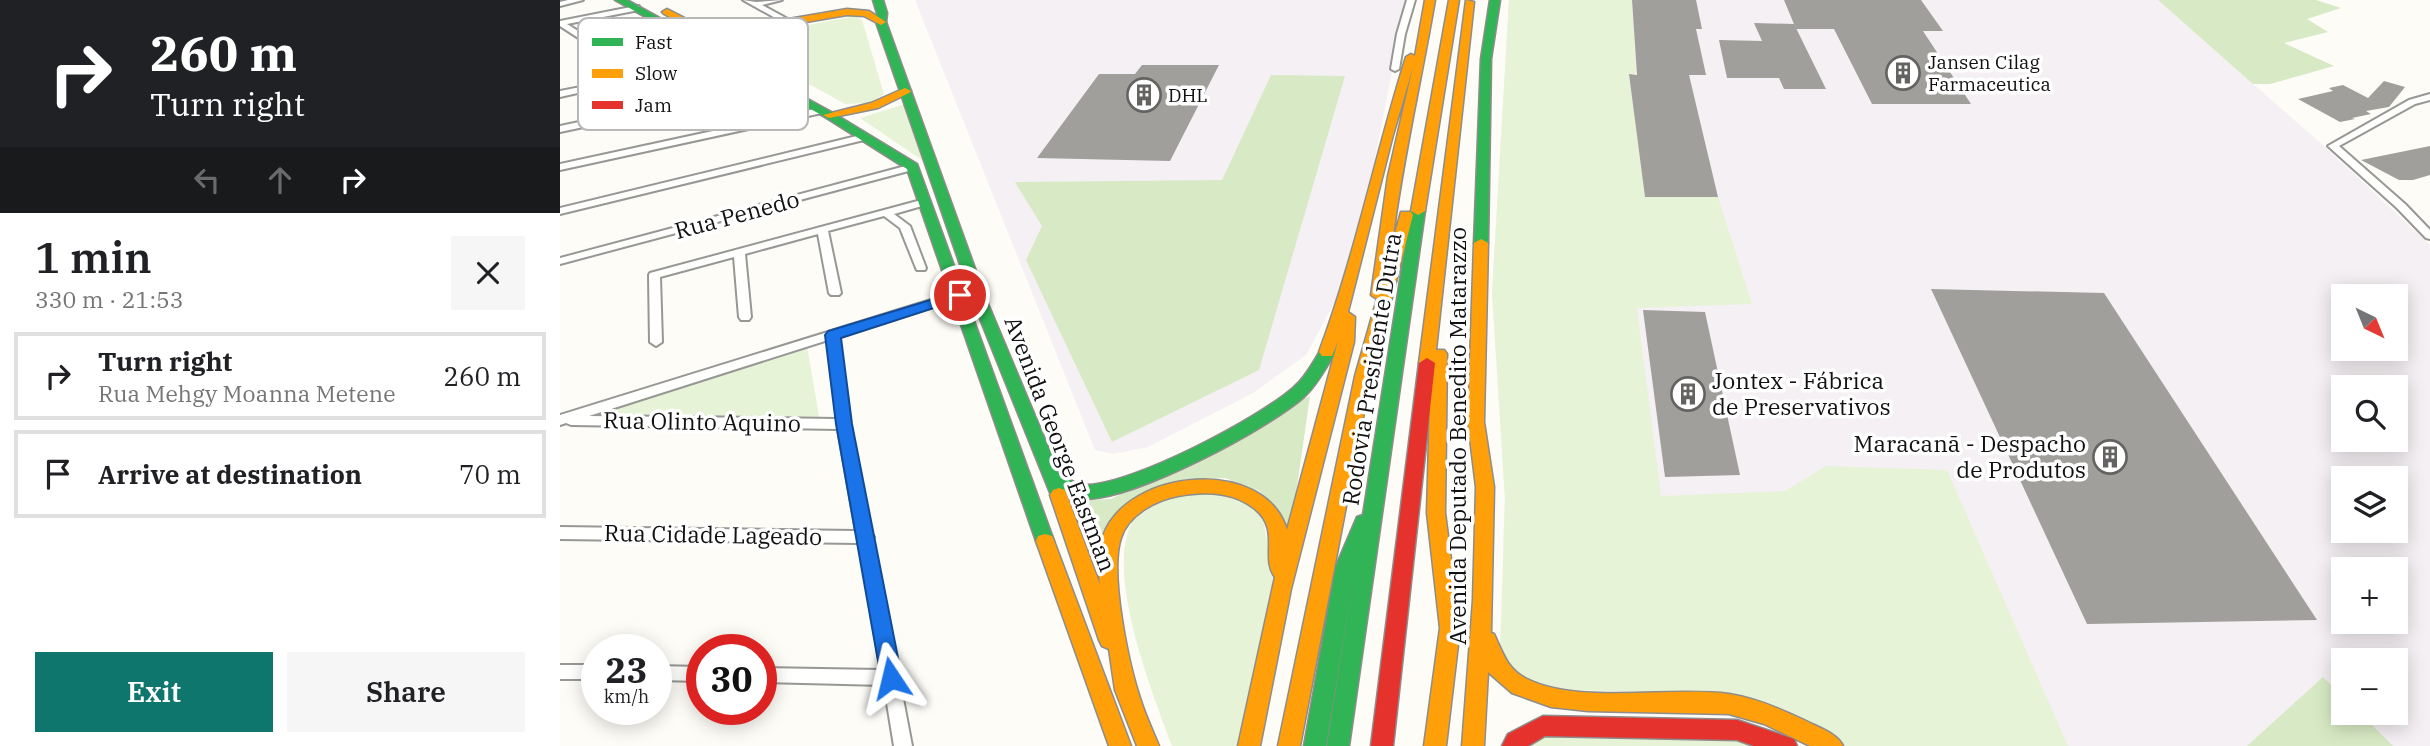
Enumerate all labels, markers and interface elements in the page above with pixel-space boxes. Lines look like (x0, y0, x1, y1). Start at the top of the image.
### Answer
legend (578, 18, 808, 130)
text: 260 m (150, 21, 297, 84)
icon: right (35, 28, 126, 119)
text: Fast (635, 30, 673, 54)
place label: Jansen Cilag Farmaceutica (1928, 50, 2051, 96)
building icon: Jansen Cilag Farmaceutica (1884, 54, 1922, 92)
text: Slow (635, 61, 677, 85)
building icon: DHL (1125, 76, 1163, 114)
text: Turn right (150, 83, 305, 125)
place label: DHL (1168, 83, 1208, 107)
text: Jam (635, 93, 672, 117)
icon: left (188, 161, 226, 199)
icon: ahead (261, 161, 299, 199)
icon: right (334, 161, 372, 199)
street label: Rua Penedo (671, 183, 802, 245)
street label: Avenida Deputado Benedito Matarazzo (1442, 227, 1472, 645)
text: 1 min (35, 230, 152, 285)
street label: Rodovia Presidente Dutra (1335, 230, 1407, 507)
button: close (451, 236, 525, 310)
pin (930, 265, 990, 325)
icon: arrive (941, 276, 979, 314)
text: 330 m · 21:53 (35, 284, 184, 314)
north arrow (2331, 284, 2408, 360)
map controls (2331, 284, 2408, 725)
street label: Avenida George Eastman (998, 312, 1124, 576)
text: Turn right (98, 344, 232, 378)
icon: right (39, 357, 77, 395)
text: 260 m (443, 359, 521, 393)
place label: Jontex - Fábrica de Preservativos (1712, 365, 1891, 421)
building icon: Jontex - Fábrica de Preservativos (1669, 375, 1707, 413)
button: search (2331, 375, 2408, 452)
text: Rua Mehgy Moanna Metene (98, 378, 396, 408)
street label: Rua Olinto Aquino (603, 404, 801, 438)
place label: Maracanã - Despacho de Produtos (1853, 428, 2086, 484)
building icon: Maracanã - Despacho de Produtos (2091, 438, 2129, 476)
icon: arrive (39, 455, 77, 493)
text: Arrive at destination (98, 457, 362, 491)
text: 70 m (459, 457, 521, 491)
button: layers (2331, 466, 2408, 543)
street label: Rua Cidade Lageado (604, 517, 822, 551)
button: + (2331, 557, 2408, 634)
speed limit sign: 30 (686, 634, 777, 725)
position arrow (854, 641, 928, 715)
text: 23 (605, 647, 648, 693)
button: − (2331, 648, 2408, 725)
button: Exit (35, 652, 273, 732)
button: Share (287, 652, 525, 732)
text: km/h (604, 685, 649, 708)

